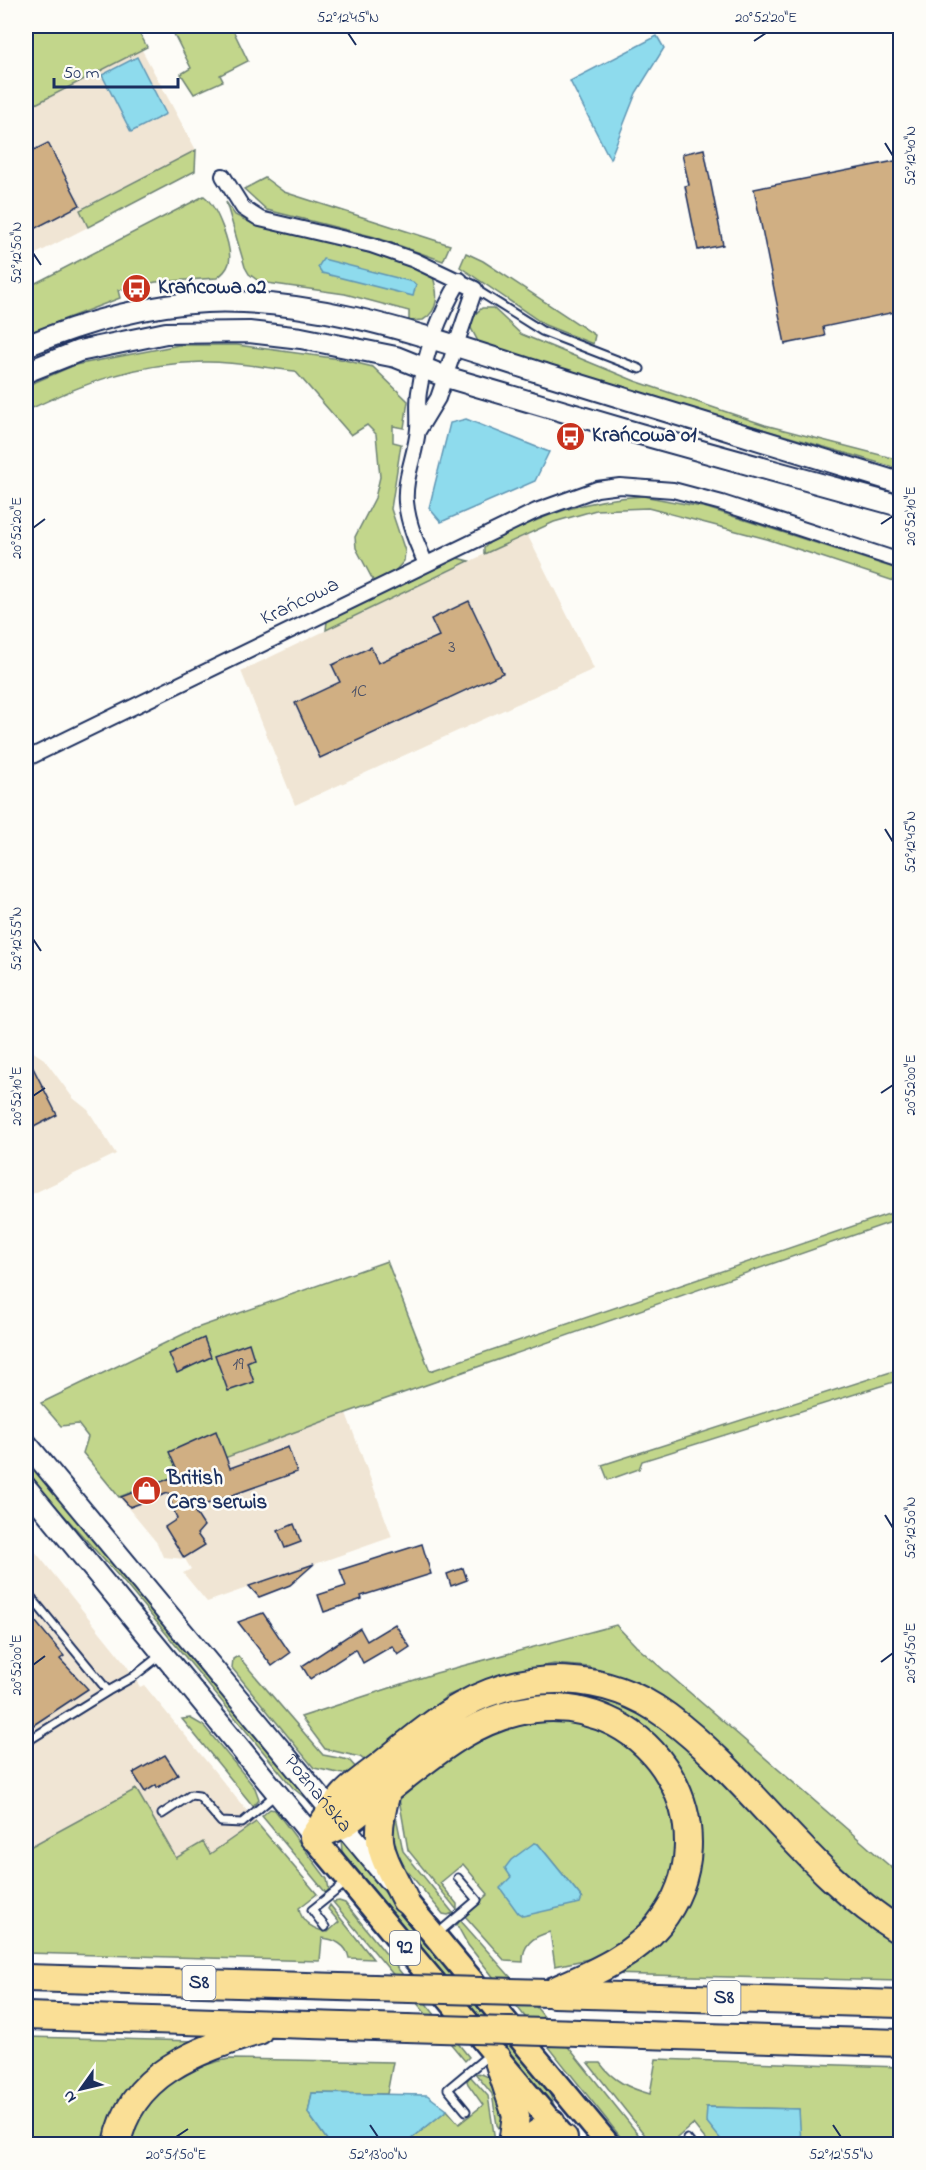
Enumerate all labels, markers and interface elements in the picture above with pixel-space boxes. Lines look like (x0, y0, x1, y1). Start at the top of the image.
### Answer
text: 52°12'45"N (317, 7, 379, 29)
text: 20°52'20"E (735, 7, 797, 29)
scale bar (54, 51, 178, 89)
text: 50 m (63, 61, 100, 87)
text: 52°12'40"N (900, 126, 922, 186)
text: 52°12'50"N (6, 222, 28, 284)
bus stop icon: Krańcowa 02 (121, 272, 153, 304)
place label: Krańcowa 02 (158, 273, 267, 303)
bus stop icon: Krańcowa 01 (555, 420, 587, 452)
place label: Krańcowa 01 (592, 421, 697, 451)
text: 20°52'10"E (900, 486, 922, 546)
text: 20°52'20"E (6, 497, 28, 559)
street label: Krańcowa (256, 570, 344, 634)
house number: 3 (448, 635, 456, 661)
house number: 1C (351, 679, 367, 705)
text: 52°12'45"N (900, 811, 922, 873)
text: 52°12'55"N (6, 907, 28, 971)
text: 20°52'00"E (900, 1054, 922, 1116)
text: 20°52'10"E (6, 1066, 28, 1126)
house number: 19 (232, 1352, 244, 1378)
place label: British Cars serwis (166, 1464, 267, 1518)
shop icon: British Cars serwis (130, 1475, 162, 1507)
text: 52°12'50"N (900, 1497, 922, 1559)
text: 20°51'50"E (900, 1623, 922, 1683)
text: 20°52'00"E (6, 1634, 28, 1696)
street label: Poznańska (276, 1748, 359, 1840)
road number: 92 (390, 1931, 420, 1965)
road number: S8 (182, 1966, 216, 2000)
road number: S8 (708, 1981, 740, 2015)
north arrow (51, 2059, 111, 2119)
text: N (57, 2085, 83, 2107)
text: 20°51'50"E (146, 2144, 206, 2166)
text: 52°13'00"N (348, 2144, 408, 2166)
text: 52°12'55"N (809, 2144, 873, 2166)

